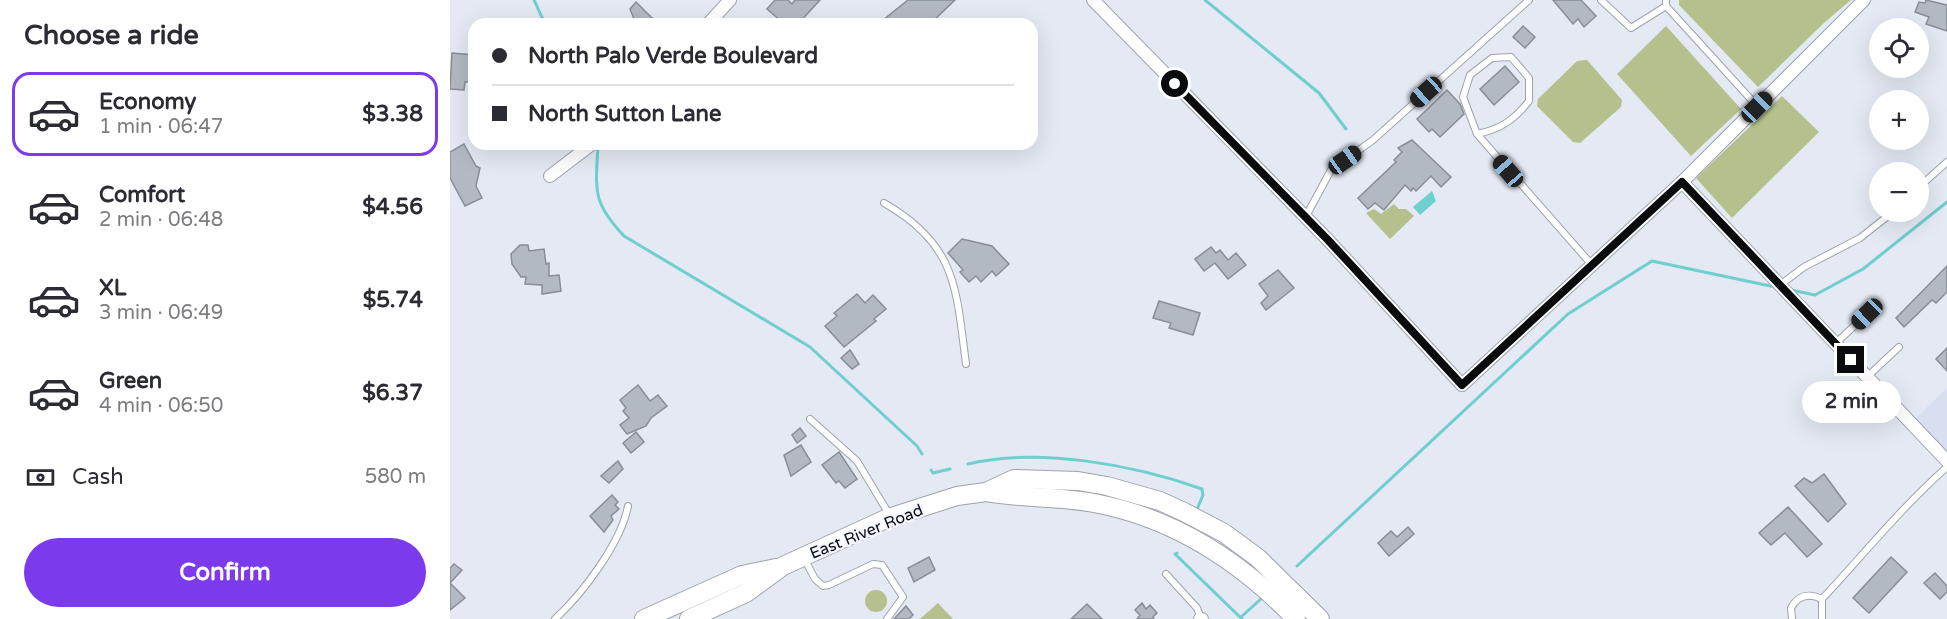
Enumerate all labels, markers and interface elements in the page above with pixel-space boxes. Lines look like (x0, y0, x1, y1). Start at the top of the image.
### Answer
map controls (1869, 18, 1929, 222)
button: locate (1869, 18, 1929, 78)
text: Choose a ride (24, 19, 199, 52)
text: North Palo Verde Boulevard (528, 43, 818, 69)
route start (1161, 70, 1188, 97)
car (1407, 73, 1445, 111)
icon: car (27, 87, 81, 141)
car (1738, 88, 1776, 126)
text: Economy (99, 89, 196, 115)
button: + (1869, 90, 1929, 150)
text: $3.38 (362, 101, 423, 127)
text: North Sutton Lane (528, 101, 721, 127)
text: 1 min · 06:47 (99, 115, 223, 139)
car (1325, 142, 1365, 178)
car (1489, 152, 1527, 190)
button: − (1869, 162, 1929, 222)
icon: car (27, 180, 81, 234)
text: Comfort (99, 182, 185, 208)
text: $4.56 (362, 194, 423, 220)
text: 2 min · 06:48 (99, 208, 223, 232)
icon: car (27, 273, 81, 327)
text: XL (99, 275, 126, 301)
text: $5.74 (363, 287, 423, 313)
car (1848, 295, 1886, 333)
text: 3 min · 06:49 (99, 301, 223, 325)
route end (1837, 346, 1864, 373)
icon: car (27, 366, 81, 420)
text: Green (99, 368, 162, 394)
text: $6.37 (362, 380, 423, 406)
callout: 2 min (1802, 381, 1900, 423)
text: 2 min (1825, 390, 1878, 414)
text: 4 min · 06:50 (99, 394, 223, 418)
icon: cash (24, 461, 57, 494)
text: Cash (72, 464, 124, 490)
text: 580 m (365, 465, 426, 489)
street label: East River Road (807, 500, 926, 564)
button: Confirm (24, 538, 426, 607)

